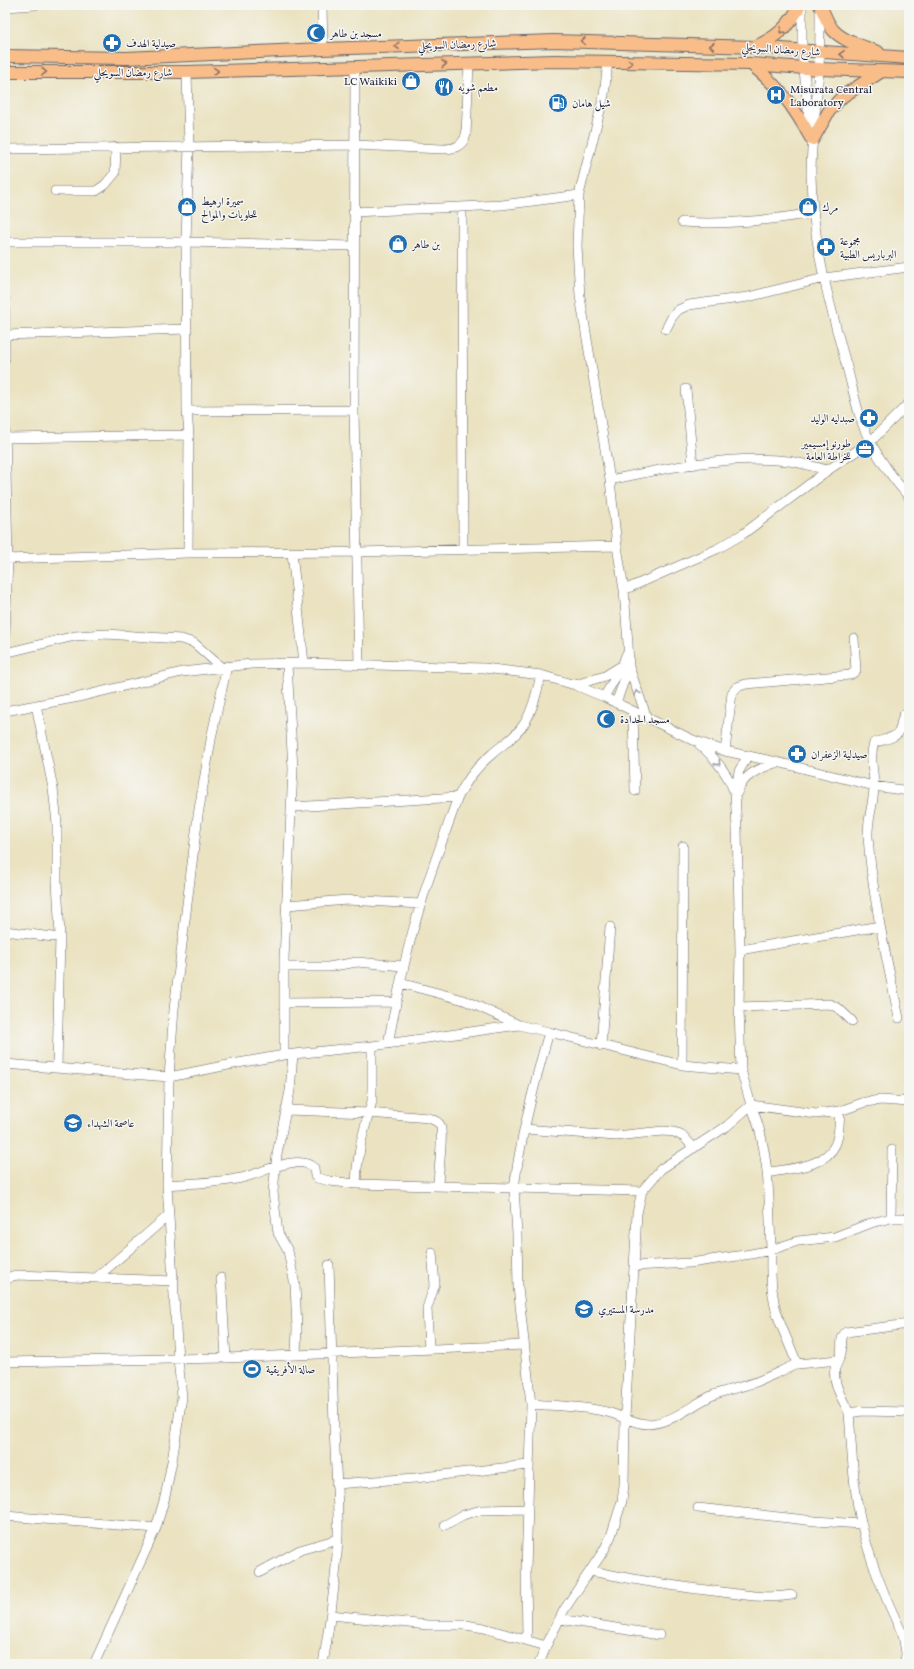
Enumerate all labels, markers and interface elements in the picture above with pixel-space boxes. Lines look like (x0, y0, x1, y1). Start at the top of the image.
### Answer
mosque icon: مسجد بن طاهر (305, 22, 327, 44)
one-way arrow (779, 26, 787, 33)
place label: مسجد بن طاهر (329, 27, 382, 42)
pharmacy icon: صيدلية الهدف (101, 32, 123, 54)
place label: صيدلية الهدف (126, 37, 176, 52)
street label: شارع رمضان السويحلي (418, 37, 497, 56)
one-way arrow (580, 37, 586, 45)
street label: شارع رمضان السويحلي (741, 40, 821, 63)
one-way arrow (709, 41, 715, 50)
one-way arrow (394, 42, 400, 50)
one-way arrow (839, 49, 845, 58)
one-way arrow (627, 59, 633, 67)
one-way arrow (441, 60, 447, 68)
street label: شارع رمضان السويحلي (94, 66, 172, 83)
one-way arrow (213, 67, 219, 75)
one-way arrow (41, 68, 47, 76)
shop icon: LC Waikiki (400, 70, 422, 92)
place label: LC Waikiki (344, 75, 397, 90)
restaurant icon: مطعم شويه (433, 76, 455, 98)
place label: مطعم شويه (458, 81, 498, 98)
place label: Misurata Central Laboratory (790, 83, 872, 111)
hospital icon: Misurata Central Laboratory (765, 84, 787, 106)
fuel station icon: شيل هامان (547, 92, 569, 114)
place label: شيل هامان (572, 97, 611, 112)
place label: سميرة ارهيط للحلويات والموالح (201, 195, 257, 223)
shop icon: سميرة ارهيط للحلويات والموالح (176, 196, 198, 218)
shop icon: مرك (797, 196, 819, 218)
place label: مرك (822, 201, 838, 216)
shop icon: بن طاهر (387, 233, 409, 255)
place label: مجموعة البرباريس الطبية (840, 235, 896, 263)
pharmacy icon: مجموعة البرباريس الطبية (815, 236, 837, 258)
place label: بن طاهر (411, 238, 440, 253)
pharmacy icon: صبدليه الوليد (858, 407, 880, 429)
place label: صبدليه الوليد (811, 412, 855, 427)
place label: طورنو إمسيمير للخراطة العامة (801, 437, 851, 465)
office icon: طورنو إمسيمير للخراطة العامة (854, 438, 876, 460)
one-way arrow (634, 690, 642, 697)
mosque icon: مسجد الحدادة (595, 708, 617, 730)
place label: مسجد الحدادة (620, 713, 670, 728)
pharmacy icon: صيدلية الزعفران (786, 743, 808, 765)
place label: صيدلية الزعفران (811, 748, 868, 763)
one-way arrow (713, 759, 720, 766)
school or university icon: عاصمة الشهداء (62, 1112, 84, 1134)
place label: عاصمة الشهداء (87, 1117, 135, 1132)
school or university icon: مدرسة المستيري (573, 1298, 595, 1320)
place label: مدرسة المستيري (598, 1303, 654, 1318)
sports icon: صالة الأفريقية (241, 1358, 263, 1380)
place label: صالة الأفريقية (266, 1361, 316, 1378)

